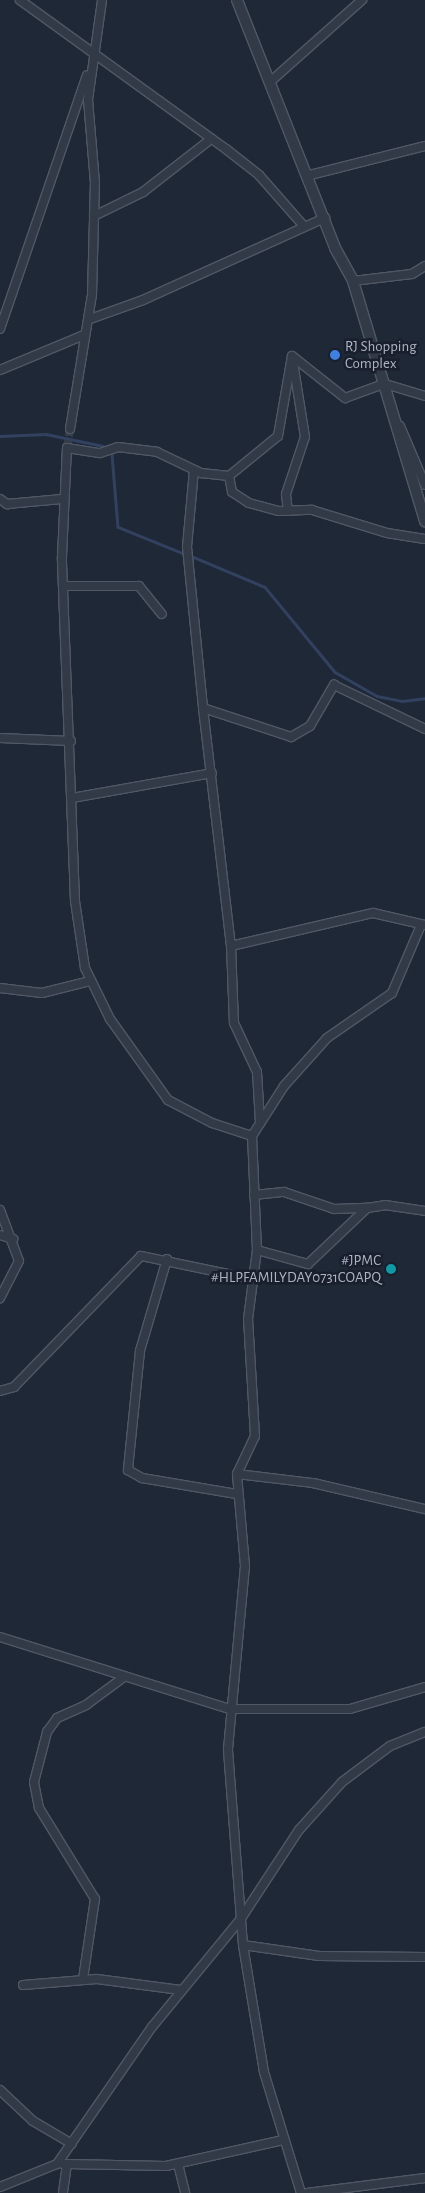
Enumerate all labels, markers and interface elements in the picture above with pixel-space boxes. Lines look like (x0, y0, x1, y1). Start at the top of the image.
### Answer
place label: RJ Shopping Complex (345, 337, 416, 372)
marker: RJ Shopping Complex (329, 349, 341, 361)
place label: #JPMC #HLPFAMILYDAY0731COAPQ (211, 1251, 381, 1286)
marker: #JPMC #HLPFAMILYDAY0731COAPQ (385, 1263, 397, 1275)

